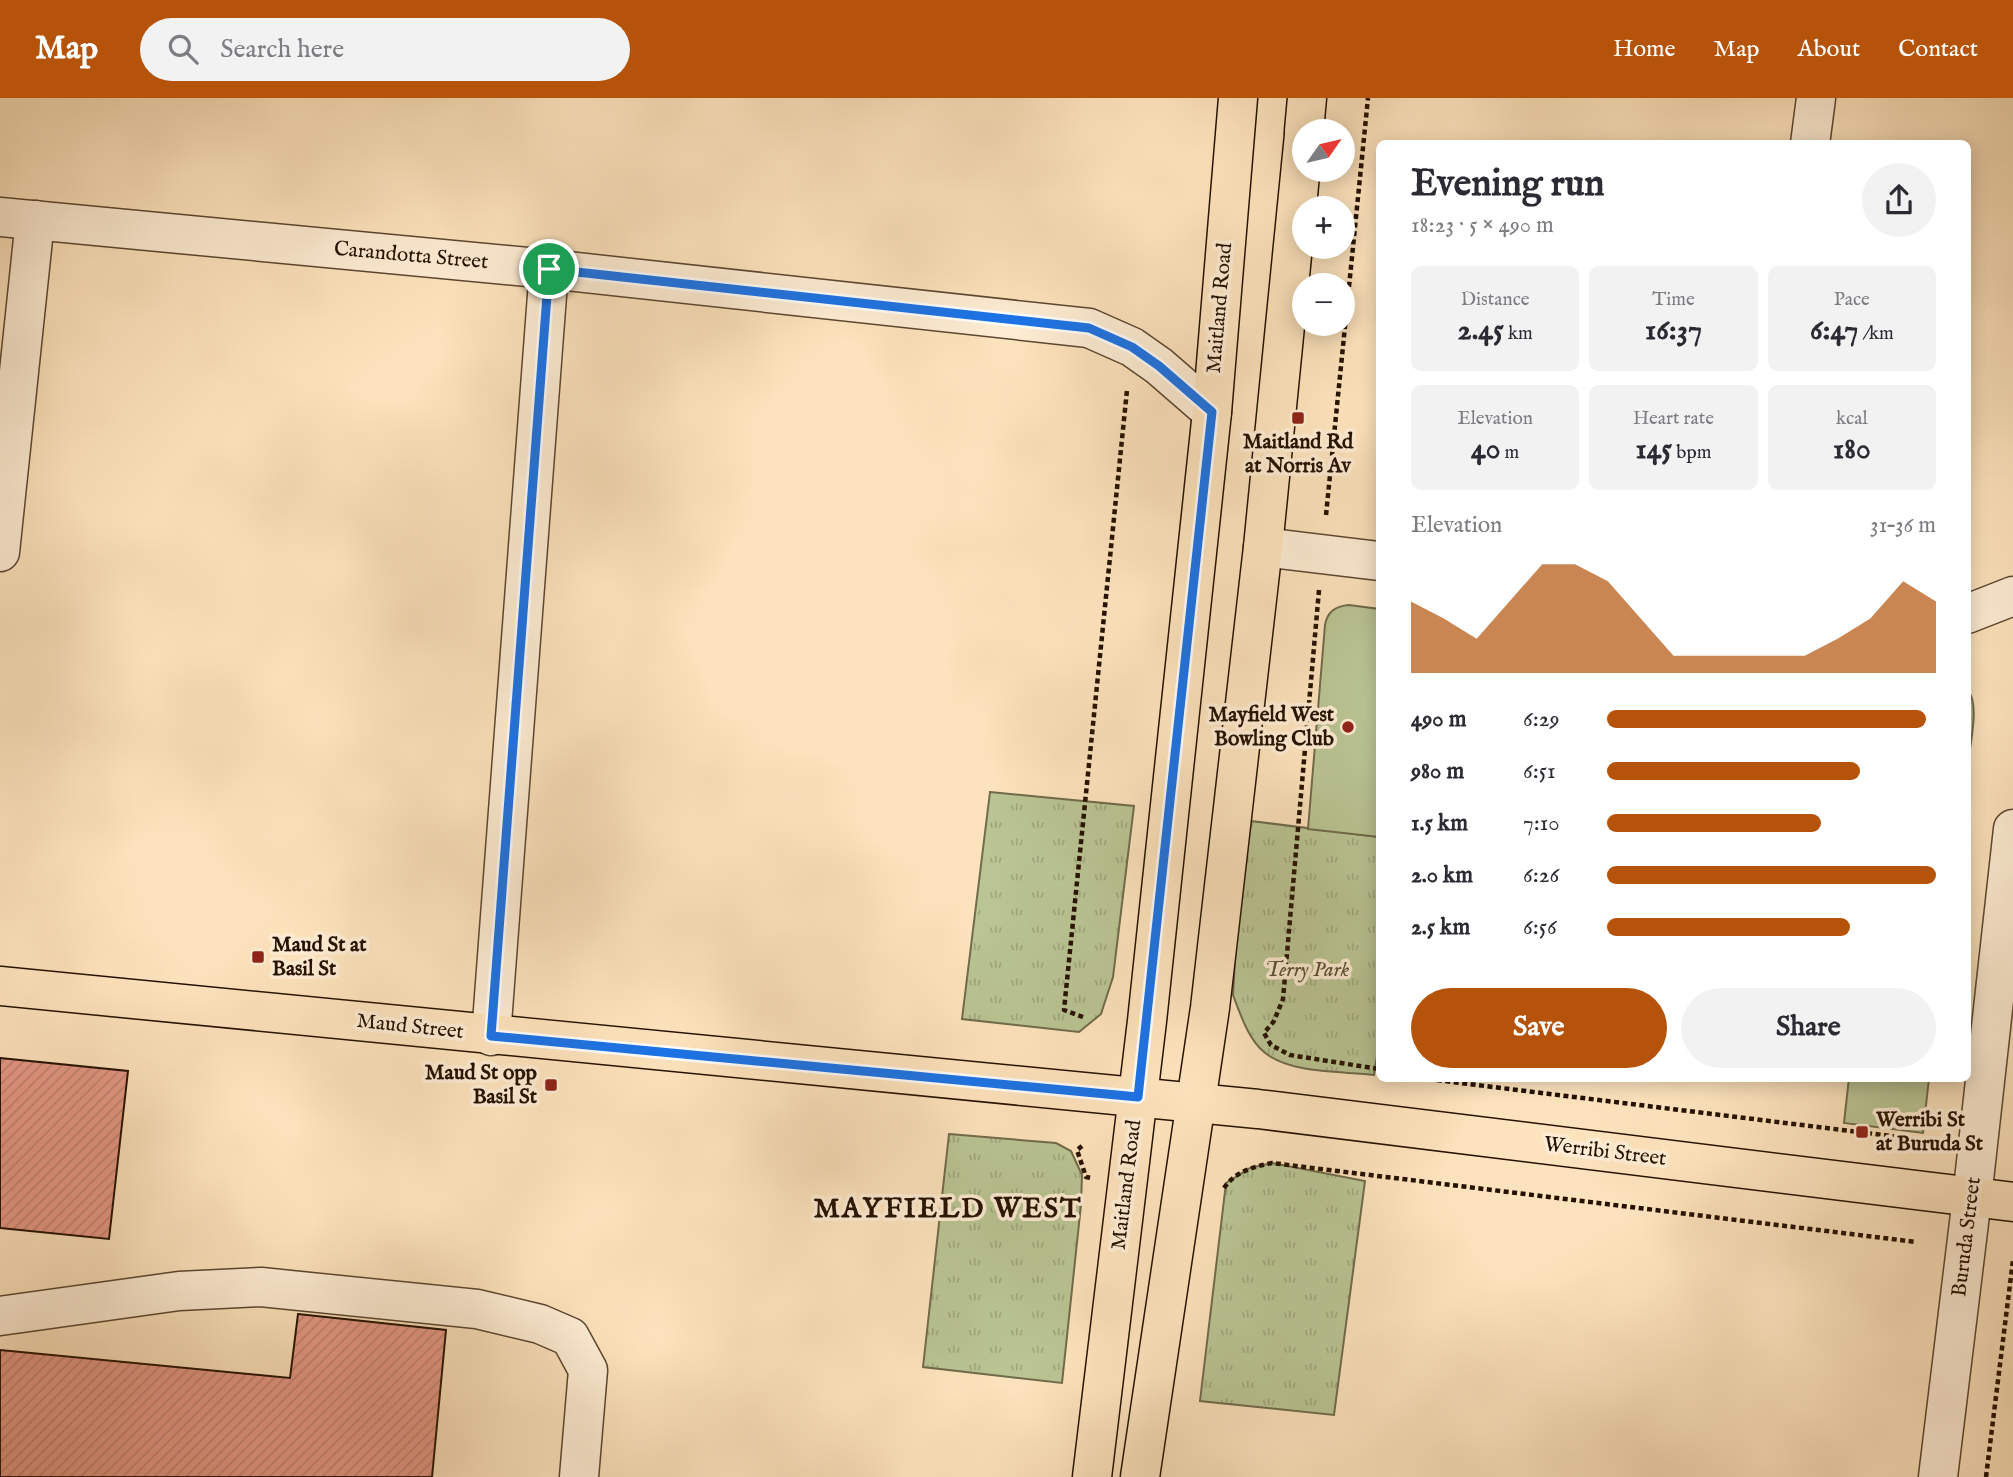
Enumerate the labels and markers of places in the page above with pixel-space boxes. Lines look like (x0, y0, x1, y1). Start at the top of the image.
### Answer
pin (519, 239, 579, 299)
marker: Maitland Rd at Norris Av (1290, 410, 1306, 426)
place label: Maitland Rd at Norris Av (1243, 429, 1354, 480)
place label: Mayfield West Bowling Club (1209, 702, 1335, 753)
marker: Mayfield West Bowling Club (1340, 719, 1356, 735)
place label: Maud St at Basil St (272, 932, 367, 983)
marker: Maud St at Basil St (250, 949, 266, 965)
place label: Maud St opp Basil St (425, 1060, 538, 1111)
marker: Maud St opp Basil St (543, 1077, 559, 1093)
place label: Werribi St at Buruda St (1875, 1107, 1984, 1158)
marker: Werribi St at Buruda St (1854, 1124, 1870, 1140)

